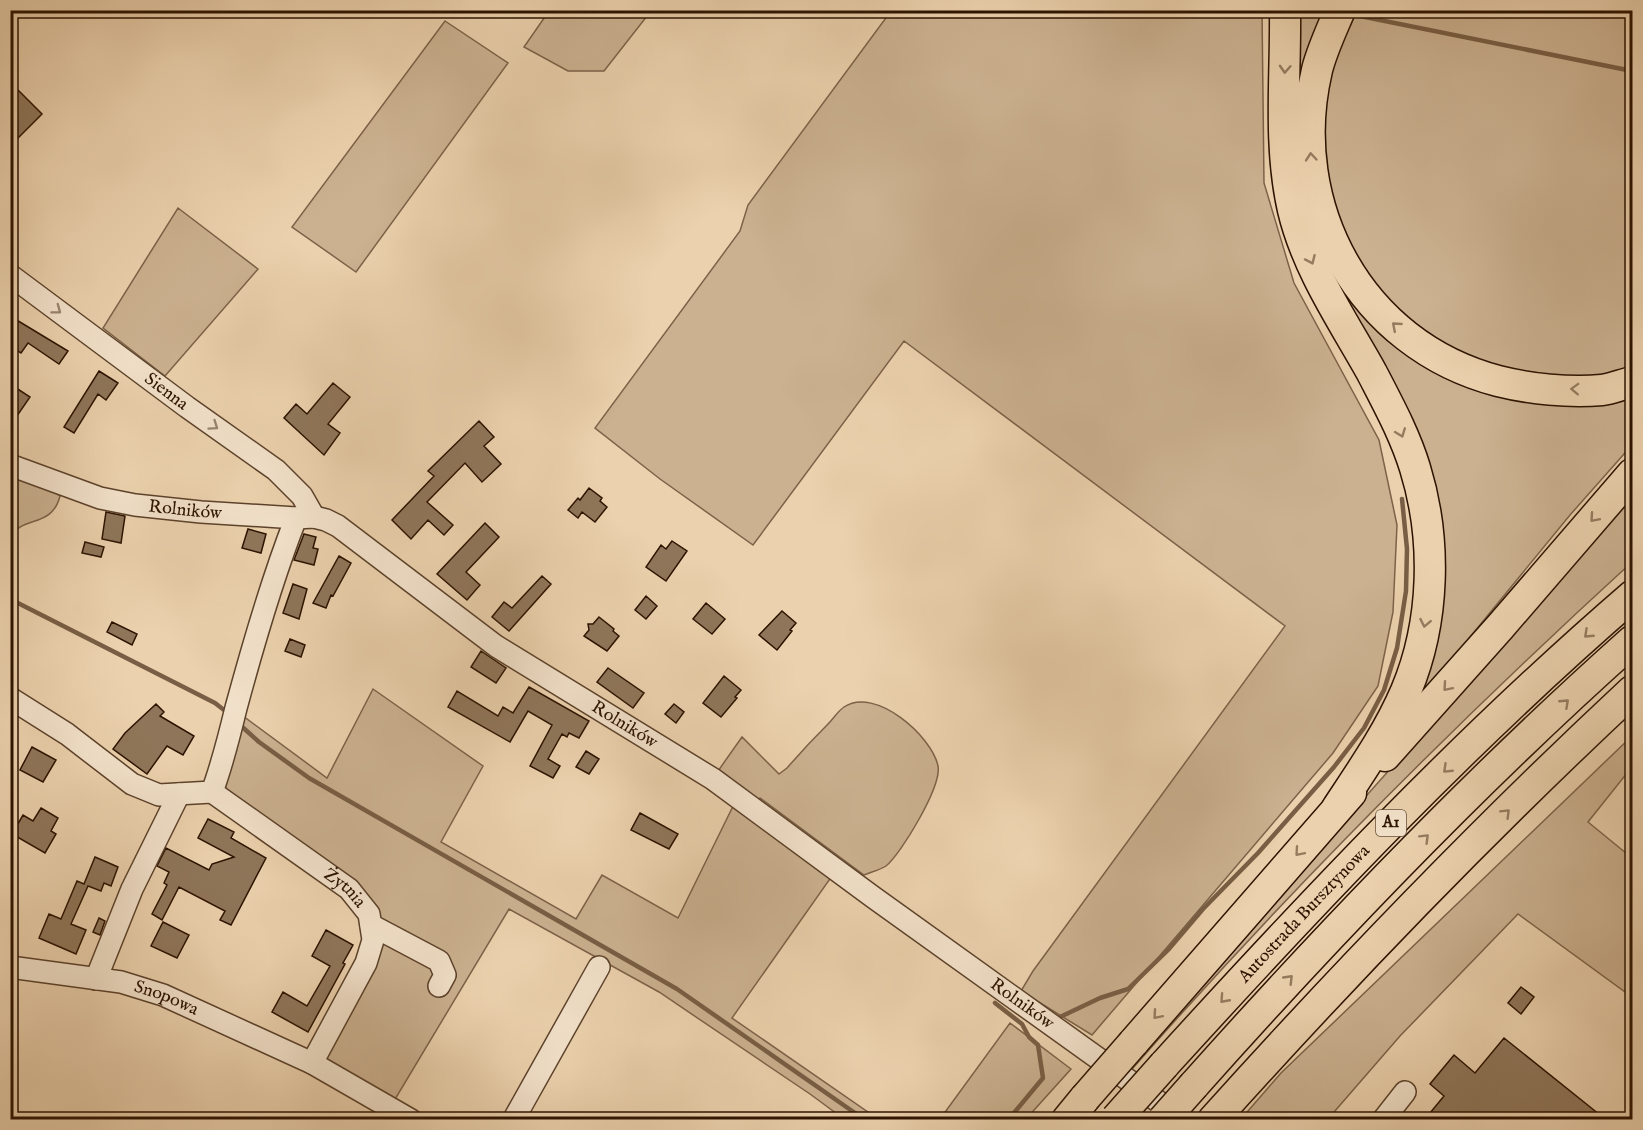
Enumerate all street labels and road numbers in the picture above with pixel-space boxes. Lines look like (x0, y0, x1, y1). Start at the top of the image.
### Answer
street label: Sienna (140, 368, 193, 416)
street label: Rolników (147, 495, 224, 525)
street label: Rolników (587, 696, 663, 754)
road number: A1 (1376, 810, 1406, 836)
street label: Autostrada Bursztynowa (1233, 840, 1375, 989)
street label: Żytnia (319, 862, 371, 913)
street label: Rolników (985, 973, 1059, 1035)
street label: Snopowa (131, 975, 202, 1021)

